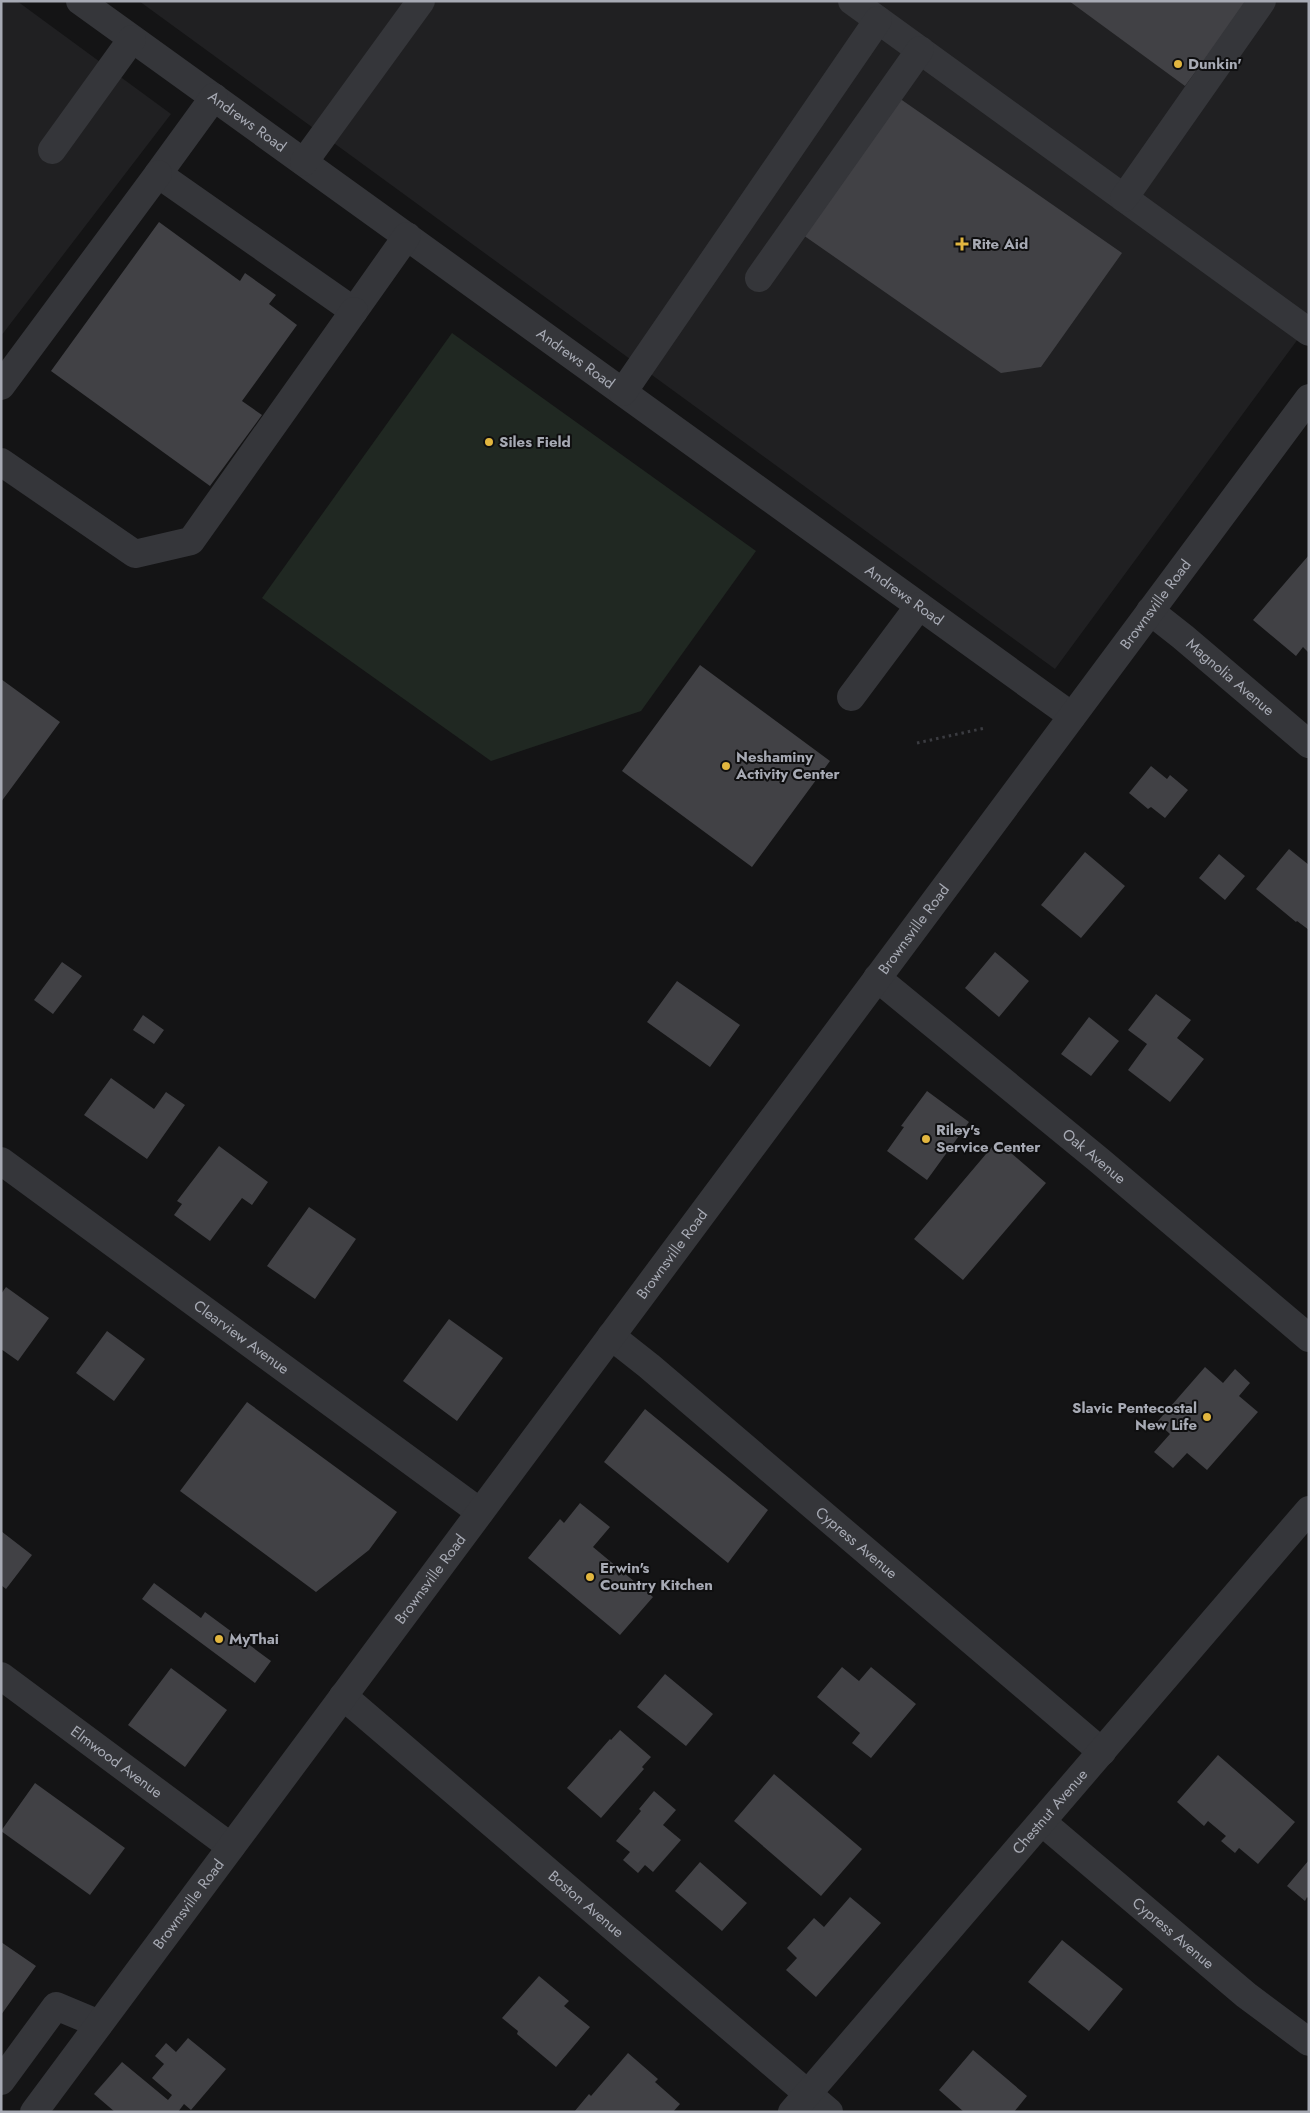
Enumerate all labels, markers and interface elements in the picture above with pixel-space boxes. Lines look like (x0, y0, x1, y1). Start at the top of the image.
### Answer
place label: Dunkin' (1188, 53, 1242, 75)
marker: Dunkin' (1172, 58, 1184, 70)
street label: Andrews Road (203, 86, 291, 157)
place label: Rite Aid (972, 233, 1028, 255)
marker: Rite Aid (956, 238, 968, 250)
street label: Andrews Road (532, 322, 619, 394)
place label: Siles Field (499, 431, 571, 453)
marker: Siles Field (483, 436, 495, 448)
street label: Brownsville Road (1115, 555, 1196, 654)
street label: Andrews Road (860, 559, 948, 631)
street label: Magnolia Avenue (1181, 633, 1279, 721)
place label: Neshaminy Activity Center (735, 746, 841, 785)
marker: Neshaminy Activity Center (720, 760, 732, 772)
street label: Brownsville Road (873, 880, 955, 979)
place label: Riley's Service Center (936, 1119, 1041, 1158)
street label: Oak Avenue (1057, 1123, 1131, 1190)
marker: Riley's Service Center (920, 1133, 932, 1145)
street label: Brownsville Road (631, 1205, 713, 1304)
street label: Clearview Avenue (189, 1295, 294, 1380)
place label: Slavic Pentecostal New Life (1072, 1397, 1197, 1436)
marker: Slavic Pentecostal New Life (1201, 1411, 1213, 1423)
street label: Cypress Avenue (811, 1501, 902, 1584)
street label: Brownsville Road (389, 1530, 471, 1629)
place label: Erwin's Country Kitchen (600, 1557, 713, 1596)
marker: Erwin's Country Kitchen (584, 1571, 596, 1583)
place label: MyThai (229, 1628, 279, 1650)
marker: MyThai (213, 1633, 225, 1645)
street label: Elmwood Avenue (66, 1720, 167, 1804)
street label: Chestnut Avenue (1007, 1764, 1093, 1859)
street label: Brownsville Road (148, 1855, 229, 1954)
street label: Boston Avenue (543, 1865, 629, 1943)
street label: Cypress Avenue (1127, 1892, 1219, 1975)

